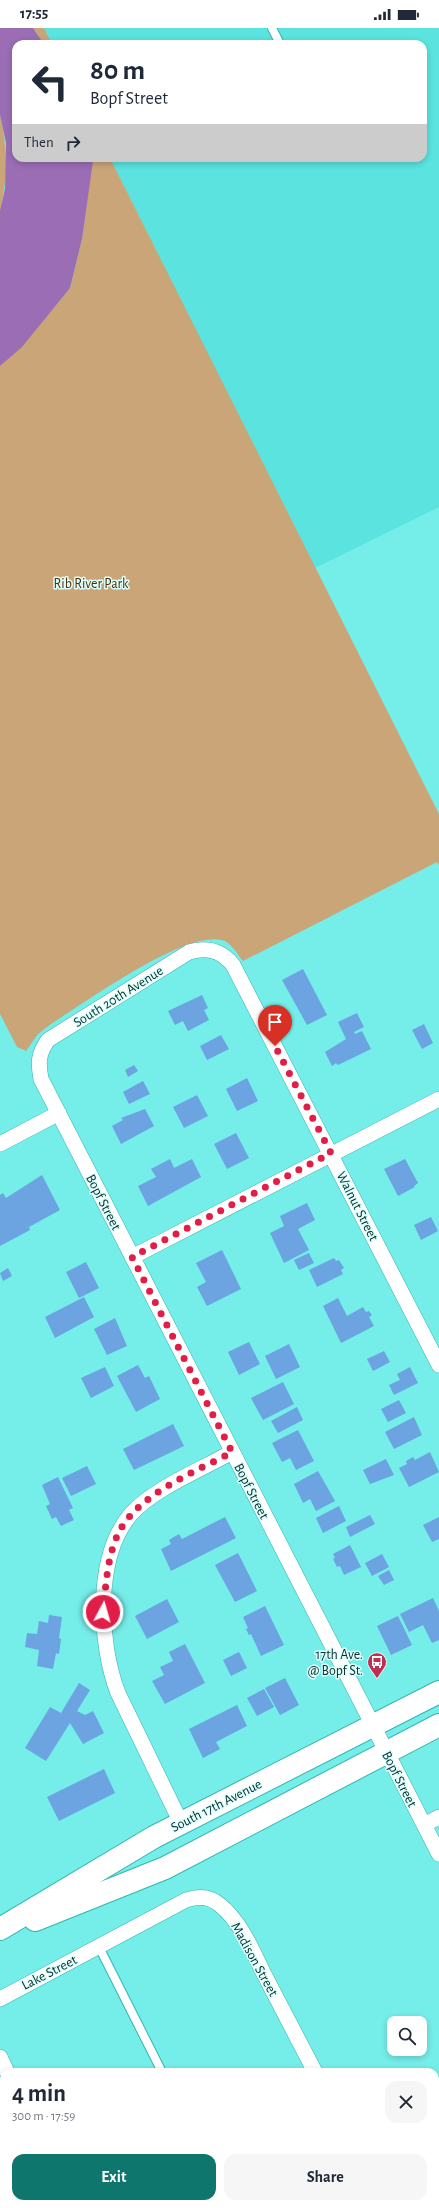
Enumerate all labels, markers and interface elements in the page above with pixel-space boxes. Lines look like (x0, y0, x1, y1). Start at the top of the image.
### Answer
text: 17:55 (20, 6, 48, 21)
icon: left (24, 56, 76, 108)
text: 80 m (90, 57, 145, 85)
text: Bopf Street (90, 90, 168, 108)
icon: right (62, 132, 84, 154)
text: Then (24, 135, 54, 150)
park label: Rib River Park (54, 577, 129, 591)
street label: South 20th Avenue (71, 964, 166, 1030)
pin (258, 1005, 292, 1046)
icon: arrive (264, 1011, 286, 1033)
street label: Walnut Street (334, 1170, 381, 1244)
street label: Bopf Street (83, 1172, 123, 1233)
street label: Bopf Street (231, 1461, 271, 1522)
position arrow (82, 1591, 124, 1633)
place label: 17th Ave. @ Bopf St. (308, 1648, 363, 1678)
bus stop icon: 17th Ave. @ Bopf St. (366, 1651, 388, 1679)
street label: Bopf Street (379, 1749, 419, 1810)
street label: South 17th Avenue (169, 1777, 264, 1835)
street label: Madison Street (228, 1920, 280, 1999)
street label: Lake Street (19, 1953, 80, 1993)
map controls (387, 2016, 427, 2056)
button: search (387, 2016, 427, 2056)
button: close (385, 2081, 427, 2123)
text: 4 min (12, 2082, 66, 2106)
text: 300 m · 17:59 (12, 2110, 75, 2123)
button: Exit (12, 2154, 216, 2200)
button: Share (224, 2154, 427, 2200)

